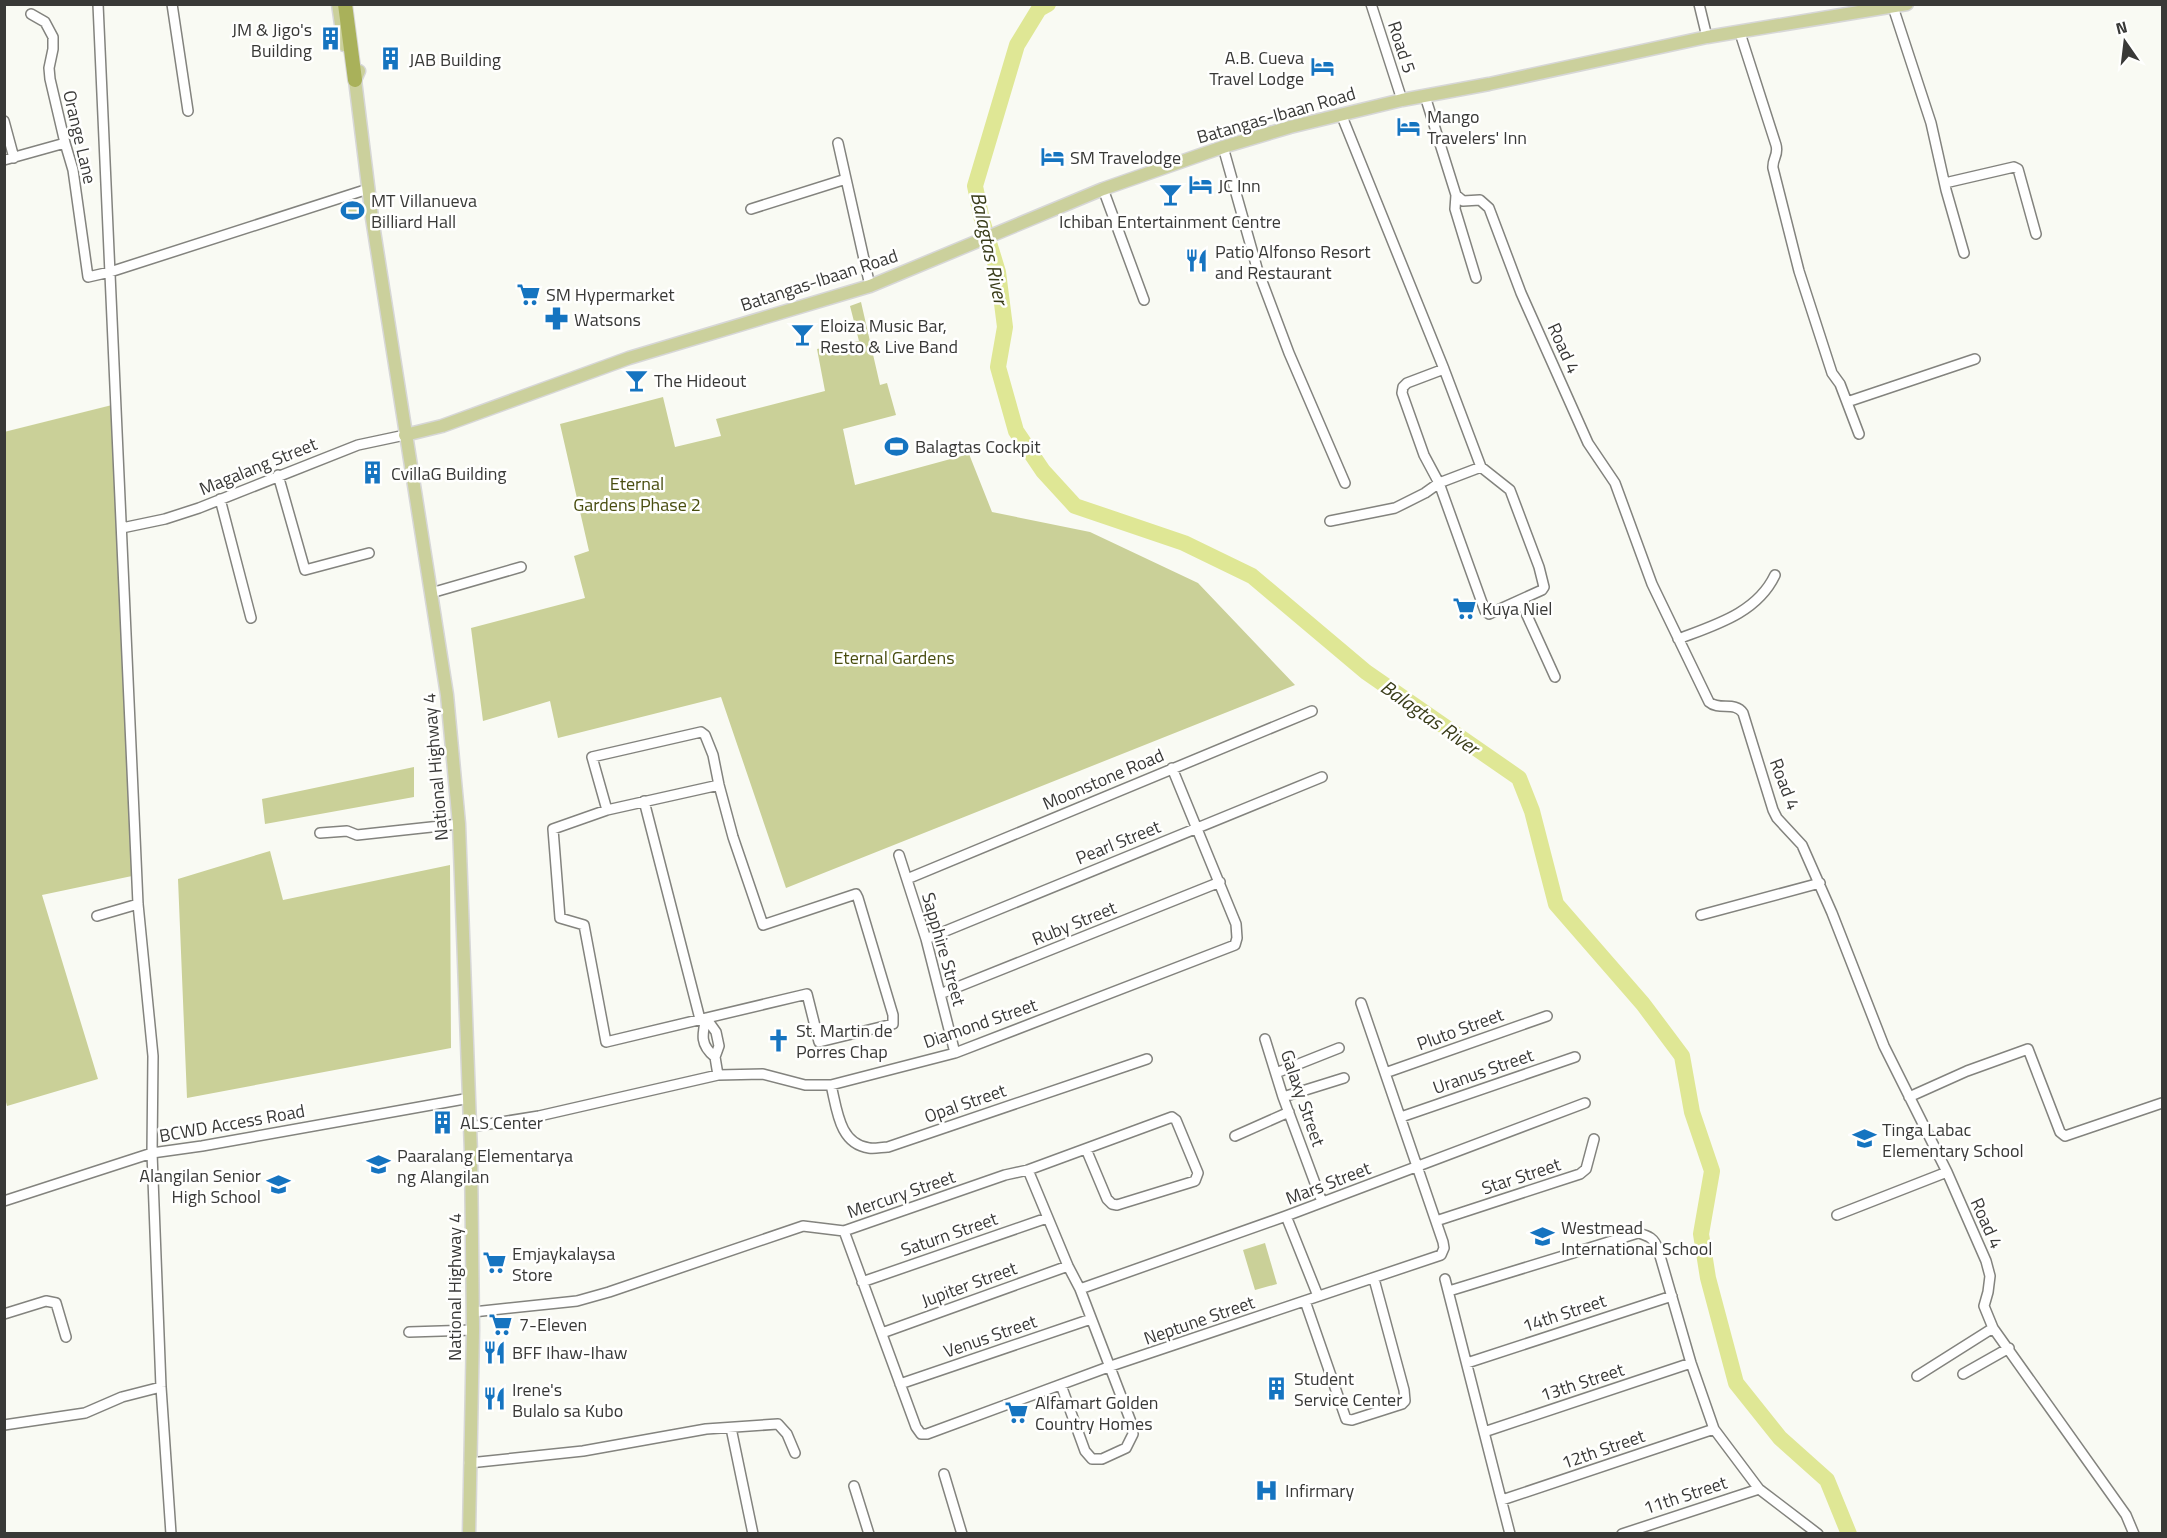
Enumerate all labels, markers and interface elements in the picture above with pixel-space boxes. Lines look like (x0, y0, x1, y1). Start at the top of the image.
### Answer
north arrow (2095, 12, 2155, 72)
text: N (2113, 14, 2130, 40)
place label: JM & Jigo's Building (232, 16, 312, 64)
street label: Road 5 (1381, 18, 1423, 76)
building icon: JM & Jigo's Building (317, 26, 343, 52)
place label: A.B. Cueva Travel Lodge (1209, 44, 1304, 92)
building icon: JAB Building (378, 46, 404, 72)
place label: JAB Building (409, 46, 501, 73)
hotel icon: A.B. Cueva Travel Lodge (1309, 54, 1335, 80)
street label: Batangas-Ibaan Road (1193, 79, 1359, 151)
street label: Orange Lane (56, 87, 104, 187)
place label: Mango Travelers' Inn (1427, 103, 1527, 151)
hotel icon: Mango Travelers' Inn (1396, 113, 1422, 139)
hotel icon: SM Travelodge (1039, 144, 1065, 170)
place label: SM Travelodge (1070, 144, 1181, 171)
hotel icon: JC Inn (1187, 172, 1213, 198)
place label: JC Inn (1218, 172, 1261, 199)
bar icon: Ichiban Entertainment Centre (1157, 182, 1183, 208)
place label: MT Villanueva Billiard Hall (371, 187, 477, 235)
water label: Balagtas River (963, 189, 1018, 310)
sports icon: MT Villanueva Billiard Hall (340, 197, 366, 223)
place label: Ichiban Entertainment Centre (1059, 208, 1281, 235)
place label: Patio Alfonso Resort and Restaurant (1215, 238, 1371, 286)
street label: Batangas-Ibaan Road (737, 242, 901, 318)
restaurant icon: Patio Alfonso Resort and Restaurant (1184, 248, 1210, 274)
supermarket icon: SM Hypermarket (515, 281, 541, 307)
place label: SM Hypermarket (546, 281, 675, 308)
pharmacy icon: Watsons (543, 306, 569, 332)
place label: Watsons (574, 306, 641, 333)
place label: Eloiza Music Bar, Resto & Live Band (820, 312, 958, 360)
street label: Road 4 (1541, 318, 1587, 378)
bar icon: Eloiza Music Bar, Resto & Live Band (789, 322, 815, 348)
bar icon: The Hideout (623, 367, 649, 393)
place label: The Hideout (654, 367, 747, 394)
street label: Magalang Street (195, 430, 322, 502)
sports icon: Balagtas Cockpit (884, 433, 910, 459)
place label: Balagtas Cockpit (915, 433, 1041, 460)
building icon: CvillaG Building (360, 460, 386, 486)
place label: CvillaG Building (391, 460, 507, 487)
park label: Eternal Gardens Phase 2 (573, 470, 701, 518)
supermarket icon: Kuya Niel (1451, 595, 1477, 621)
place label: Kuya Niel (1482, 595, 1552, 622)
park label: Eternal Gardens (833, 644, 955, 671)
water label: Balagtas River (1374, 672, 1488, 764)
street label: National Highway 4 (415, 692, 455, 842)
street label: Moonstone Road (1038, 741, 1168, 817)
street label: Road 4 (1763, 754, 1807, 814)
street label: Pearl Street (1071, 812, 1165, 871)
street label: Sapphire Street (915, 889, 973, 1010)
street label: Ruby Street (1028, 894, 1121, 952)
street label: Diamond Street (919, 991, 1041, 1055)
street label: Pluto Street (1413, 1001, 1508, 1057)
place label: St. Martin de Porres Chap (796, 1017, 893, 1065)
church icon: St. Martin de Porres Chap (765, 1027, 791, 1053)
street label: Uranus Street (1429, 1041, 1538, 1101)
street label: Galaxy Street (1274, 1046, 1332, 1151)
street label: Opal Street (920, 1076, 1010, 1130)
street label: BCWD Access Road (157, 1097, 307, 1149)
building icon: ALS Center (429, 1109, 455, 1135)
place label: ALS Center (460, 1109, 543, 1136)
place label: Tinga Labac Elementary School (1882, 1116, 2024, 1164)
school or university icon: Tinga Labac Elementary School (1851, 1126, 1877, 1152)
place label: Paaralang Elementarya ng Alangilan (397, 1142, 573, 1190)
street label: Star Street (1478, 1150, 1565, 1201)
school or university icon: Paaralang Elementarya ng Alangilan (366, 1152, 392, 1178)
street label: Mars Street (1282, 1154, 1375, 1212)
place label: Alangilan Senior High School (139, 1162, 261, 1210)
street label: Mercury Street (843, 1163, 959, 1225)
school or university icon: Alangilan Senior High School (266, 1172, 292, 1198)
street label: Road 4 (1964, 1193, 2010, 1253)
street label: Saturn Street (897, 1205, 1002, 1263)
street label: National Highway 4 (441, 1213, 468, 1361)
place label: Westmead International School (1561, 1214, 1712, 1262)
school or university icon: Westmead International School (1530, 1224, 1556, 1250)
place label: Emjaykalaysa Store (512, 1240, 615, 1288)
supermarket icon: Emjaykalaysa Store (481, 1250, 507, 1276)
street label: Jupiter Street (917, 1254, 1021, 1314)
street label: 14th Street (1519, 1287, 1610, 1339)
street label: Neptune Street (1140, 1288, 1259, 1352)
street label: Venus Street (940, 1307, 1041, 1365)
supermarket icon: 7-Eleven (488, 1311, 514, 1337)
place label: 7-Eleven (519, 1311, 587, 1338)
restaurant icon: BFF Ihaw-Ihaw (481, 1339, 507, 1365)
place label: BFF Ihaw-Ihaw (512, 1339, 628, 1366)
street label: 13th Street (1537, 1356, 1628, 1408)
place label: Student Service Center (1294, 1365, 1402, 1413)
building icon: Student Service Center (1263, 1375, 1289, 1401)
place label: Irene's Bulalo sa Kubo (512, 1376, 623, 1424)
restaurant icon: Irene's Bulalo sa Kubo (481, 1386, 507, 1412)
place label: Alfamart Golden Country Homes (1035, 1389, 1158, 1437)
supermarket icon: Alfamart Golden Country Homes (1004, 1399, 1030, 1425)
street label: 12th Street (1558, 1422, 1649, 1476)
street label: 11th Street (1640, 1469, 1731, 1521)
hospital icon: Infirmary (1254, 1477, 1280, 1503)
place label: Infirmary (1285, 1477, 1355, 1504)

